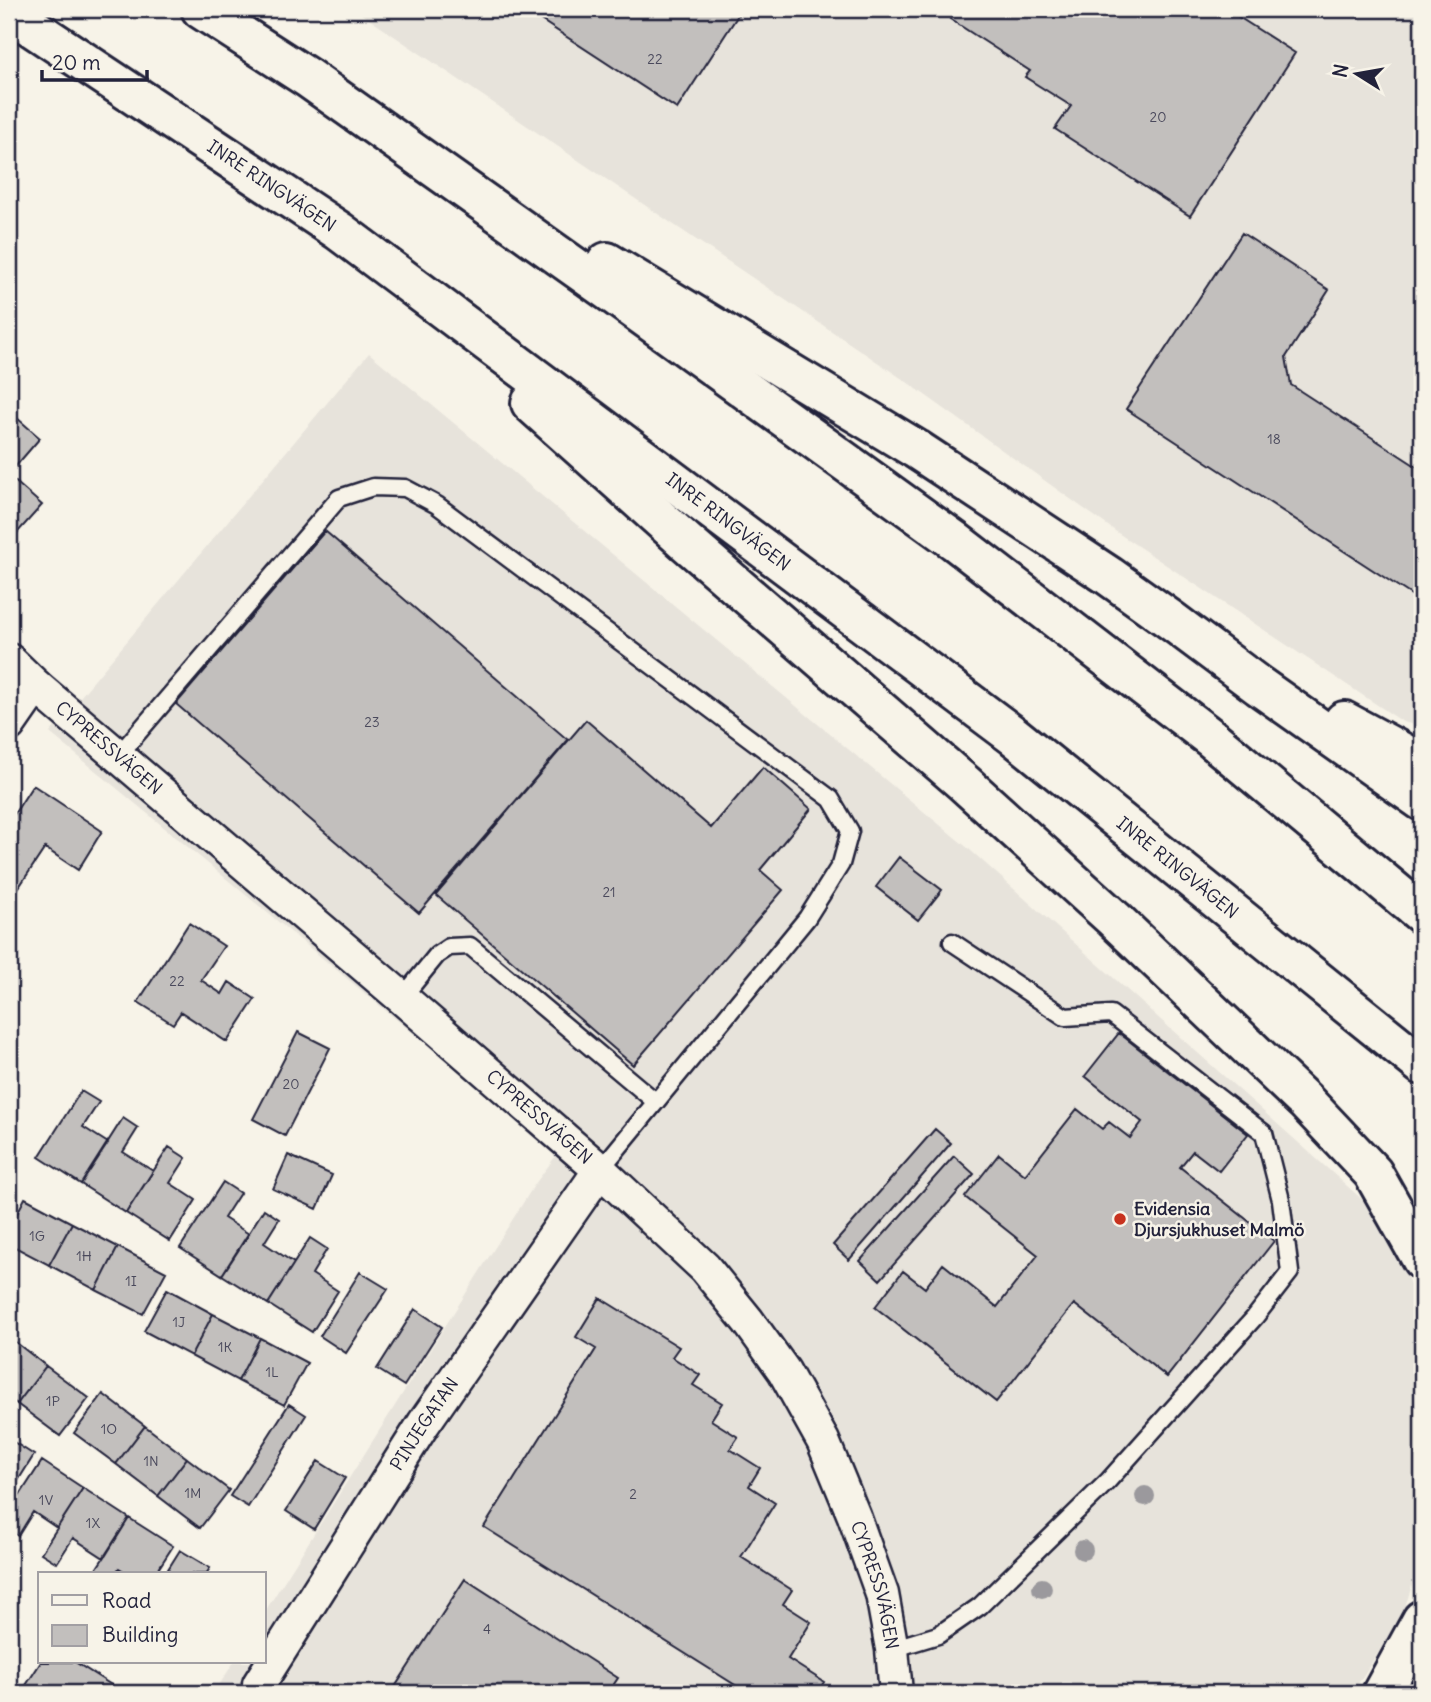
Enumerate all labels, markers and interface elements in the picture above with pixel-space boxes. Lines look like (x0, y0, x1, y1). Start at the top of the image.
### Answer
scale bar (42, 38, 147, 82)
north arrow (1322, 38, 1392, 108)
text: 20 m (52, 49, 101, 76)
house number: 22 (647, 50, 663, 68)
text: N (1327, 62, 1353, 79)
house number: 20 (1150, 108, 1166, 126)
street label: INRE RINGVÄGEN (203, 135, 340, 237)
house number: 18 (1267, 430, 1281, 448)
street label: INRE RINGVÄGEN (662, 468, 795, 576)
street label: CYPRESSVÄGEN (51, 696, 167, 799)
house number: 23 (364, 713, 380, 731)
street label: INRE RINGVÄGEN (1112, 811, 1243, 923)
house number: 21 (602, 883, 616, 901)
house number: 22 (169, 972, 185, 990)
street label: CYPRESSVÄGEN (482, 1064, 597, 1169)
house number: 20 (283, 1075, 299, 1093)
place label: Evidensia Djursjukhuset Malmö (1134, 1197, 1304, 1241)
marker: Evidensia Djursjukhuset Malmö (1112, 1211, 1128, 1227)
house number: 1G (29, 1227, 45, 1245)
house number: 1H (76, 1247, 92, 1265)
house number: 1I (125, 1272, 137, 1290)
house number: 1J (173, 1313, 185, 1331)
house number: 1K (218, 1338, 232, 1356)
house number: 1L (265, 1363, 279, 1381)
street label: PINJEGATAN (385, 1373, 463, 1475)
house number: 1P (46, 1392, 60, 1410)
house number: 1O (101, 1420, 117, 1438)
house number: 1N (143, 1452, 159, 1470)
house number: 1M (185, 1484, 201, 1502)
house number: 2 (629, 1485, 637, 1503)
house number: 1V (39, 1491, 53, 1509)
house number: 1X (86, 1514, 100, 1532)
street label: CYPRESSVÄGEN (846, 1518, 904, 1651)
legend (38, 1572, 266, 1664)
text: Road (102, 1587, 151, 1614)
house number: 4 (483, 1620, 491, 1638)
text: Building (102, 1621, 178, 1648)

